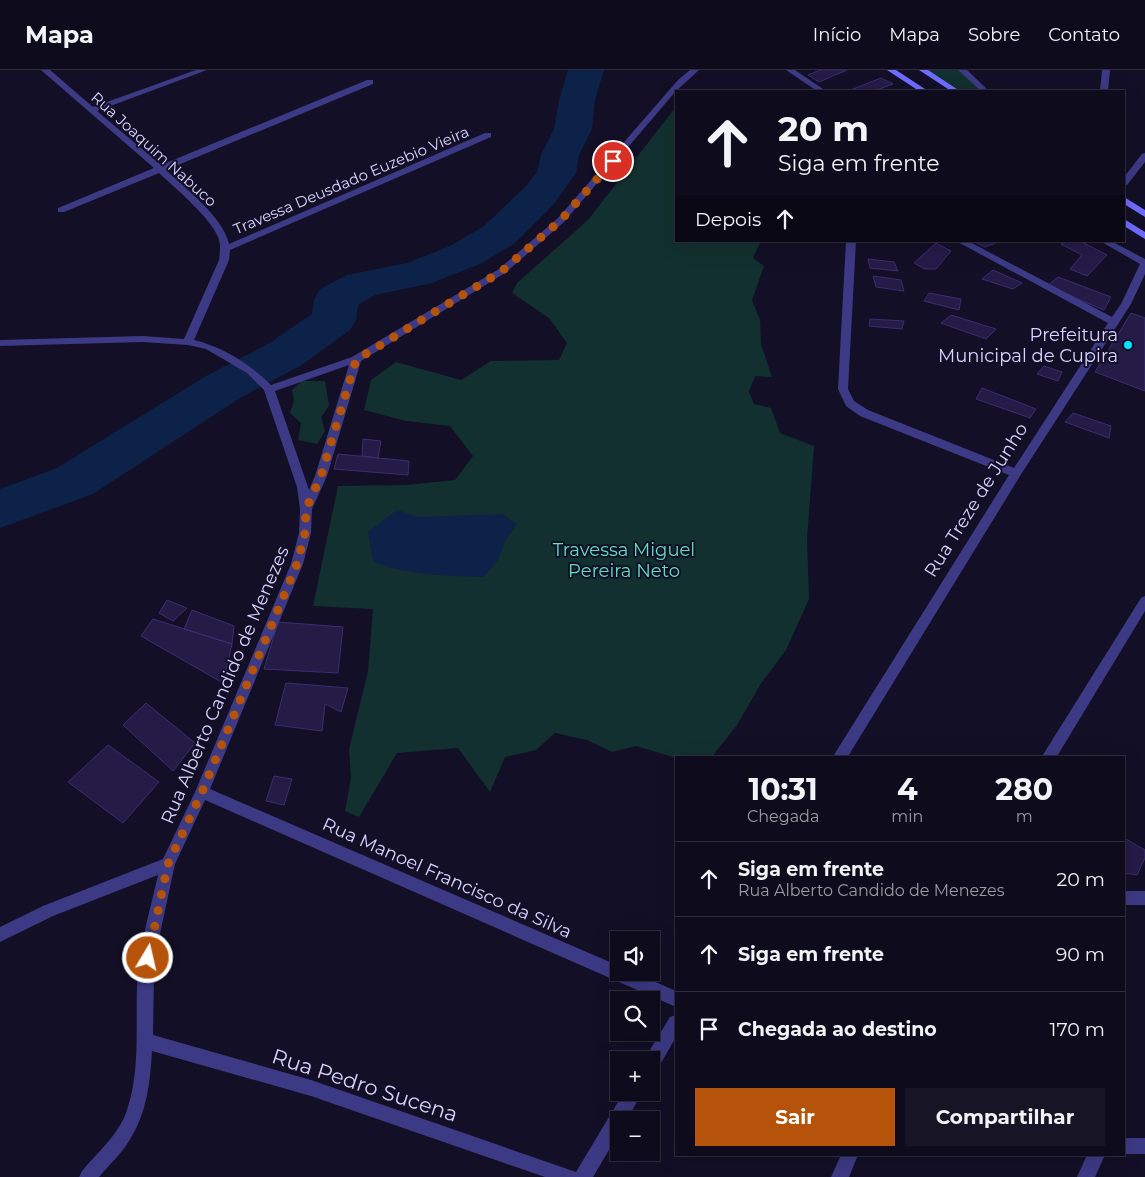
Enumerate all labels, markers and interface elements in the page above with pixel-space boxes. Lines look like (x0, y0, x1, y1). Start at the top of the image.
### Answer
text: Mapa (25, 20, 94, 49)
text: Início (813, 24, 861, 46)
text: Mapa (889, 24, 940, 46)
text: Sobre (968, 24, 1020, 46)
text: Contato (1048, 24, 1120, 46)
street label: Rua Joaquim Nabuco (87, 88, 221, 210)
text: 20 m (778, 107, 869, 150)
icon: ahead (695, 110, 760, 175)
street label: Travessa Deusdado Euzebio Vieira (230, 122, 472, 238)
pin (592, 140, 634, 182)
icon: arrive (599, 147, 627, 175)
text: Siga em frente (778, 150, 940, 177)
icon: ahead (771, 205, 799, 233)
text: Depois (695, 208, 761, 231)
place label: Prefeitura Municipal de Cupira (938, 324, 1118, 367)
marker: Prefeitura Municipal de Cupira (1122, 339, 1134, 351)
street label: Rua Treze de Junho (920, 419, 1032, 581)
park label: Travessa Miguel Pereira Neto (553, 539, 695, 582)
street label: Rua Alberto Candido de Menezes (156, 542, 294, 827)
text: 10:31 (748, 771, 818, 808)
text: 4 (897, 771, 918, 808)
text: 280 (995, 771, 1053, 808)
text: Chegada (747, 807, 819, 826)
text: min (891, 807, 923, 826)
text: m (1016, 807, 1033, 826)
street label: Rua Manoel Francisco da Silva (319, 813, 575, 943)
text: Siga em frente (738, 858, 884, 881)
icon: ahead (695, 865, 723, 893)
text: 20 m (1057, 868, 1105, 891)
text: Rua Alberto Candido de Menezes (738, 881, 1005, 900)
position arrow (121, 931, 173, 983)
map controls (610, 931, 660, 1161)
button: sound (610, 931, 660, 981)
icon: ahead (695, 940, 723, 968)
text: Siga em frente (738, 943, 884, 966)
text: 90 m (1056, 943, 1105, 966)
button: search (610, 991, 660, 1041)
icon: arrive (695, 1015, 723, 1043)
text: Chegada ao destino (738, 1018, 937, 1041)
text: 170 m (1050, 1018, 1105, 1041)
street label: Rua Pedro Sucena (269, 1043, 461, 1127)
button: + (610, 1051, 660, 1101)
button: Sair (695, 1088, 895, 1146)
button: Compartilhar (905, 1088, 1105, 1146)
button: − (610, 1111, 660, 1161)

